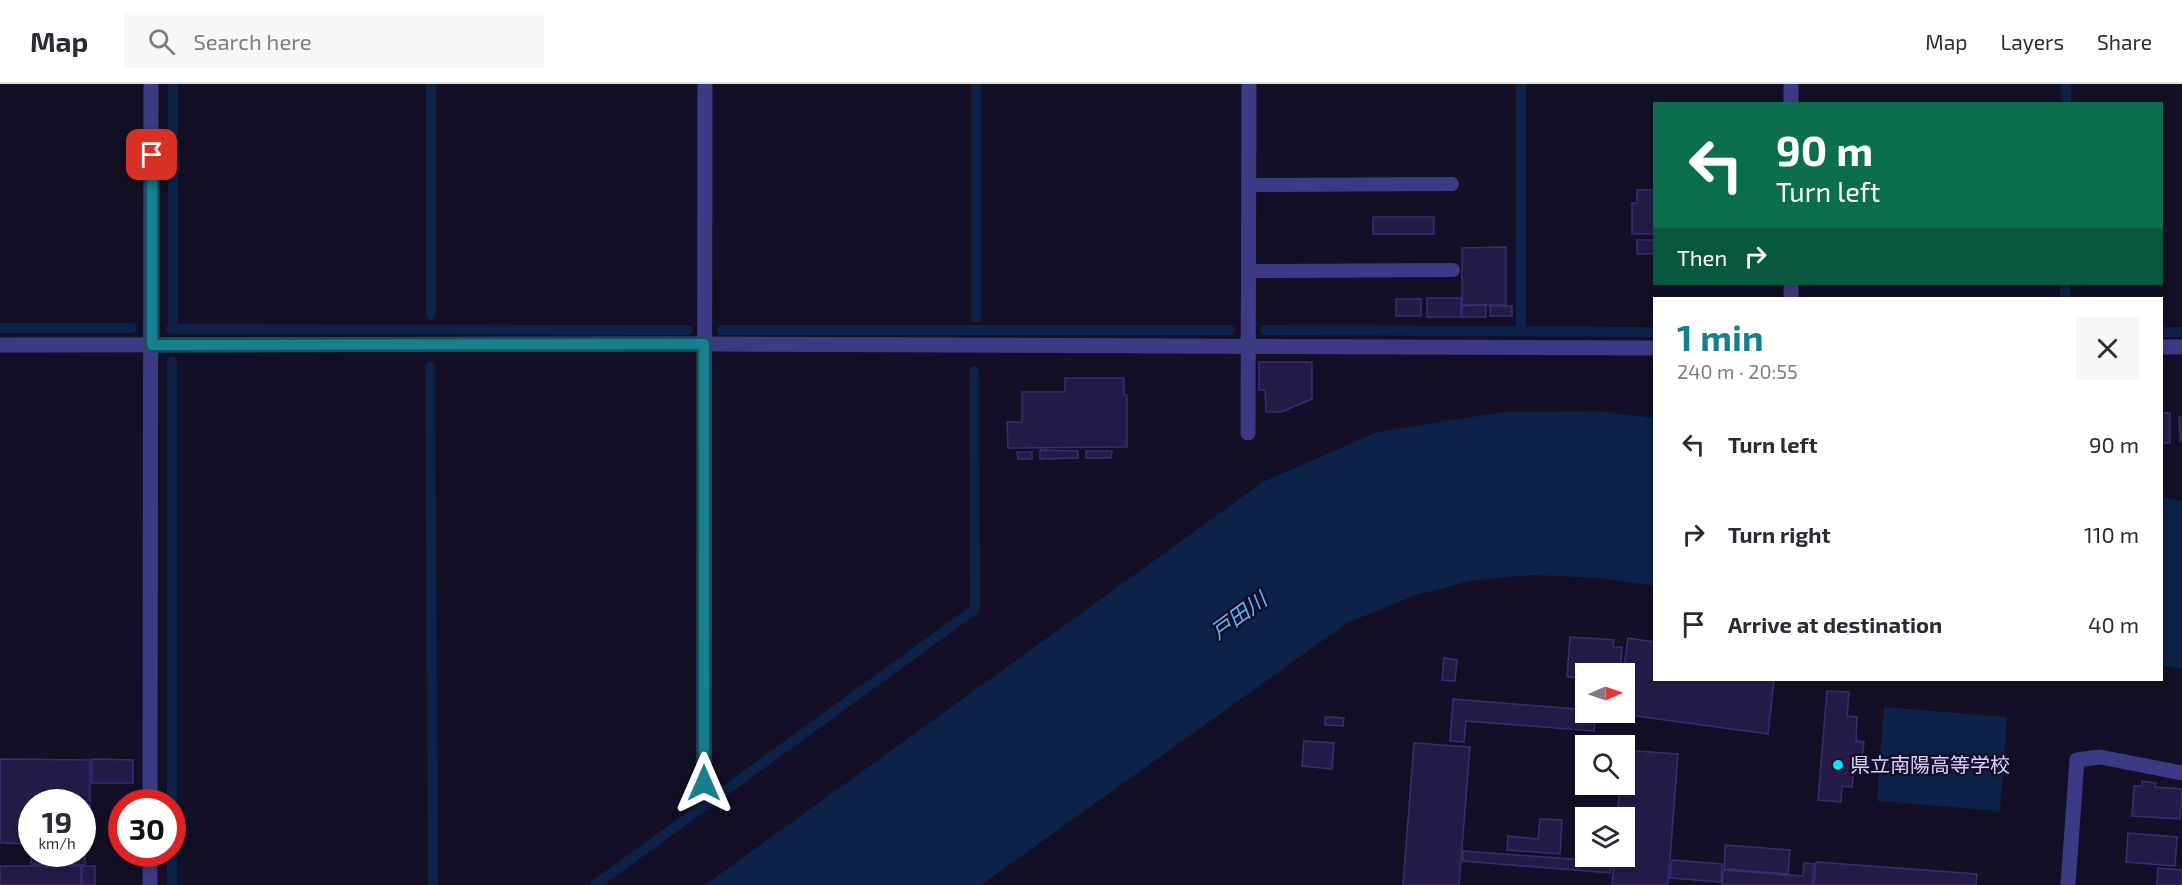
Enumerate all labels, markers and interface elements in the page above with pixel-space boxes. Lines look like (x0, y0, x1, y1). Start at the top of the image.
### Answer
search box (124, 14, 544, 68)
text: Map (30, 24, 88, 58)
icon: search (145, 25, 178, 58)
text: Search here (193, 28, 312, 54)
text: Map (1925, 29, 1967, 54)
text: Layers (2000, 29, 2064, 54)
text: Share (2097, 29, 2152, 54)
text: 90 m (1776, 124, 1873, 174)
icon: left (1677, 126, 1755, 204)
pin (126, 129, 177, 180)
icon: arrive (135, 138, 168, 171)
text: Turn left (1776, 175, 1880, 207)
icon: right (1739, 240, 1772, 273)
text: Then (1677, 244, 1727, 270)
text: 1 min (1677, 315, 1764, 358)
button: close (2076, 317, 2139, 380)
text: 240 m · 20:55 (1677, 359, 1798, 383)
icon: left (1677, 428, 1710, 461)
text: Turn left (1728, 431, 1817, 457)
text: 90 m (2089, 431, 2139, 457)
icon: right (1677, 518, 1710, 551)
text: Turn right (1728, 521, 1830, 547)
text: 110 m (2084, 521, 2139, 547)
water label: 戸田川 (1205, 585, 1273, 643)
icon: arrive (1677, 608, 1710, 641)
text: Arrive at destination (1728, 611, 1942, 637)
text: 40 m (2088, 611, 2139, 637)
north arrow (1575, 663, 1635, 723)
map controls (1575, 663, 1635, 867)
button: search (1575, 735, 1635, 795)
position arrow (672, 751, 736, 815)
place label: 県立南陽高等学校 (1850, 752, 2010, 776)
marker: 県立南陽高等学校 (1831, 758, 1845, 772)
speed limit sign: 30 (108, 789, 186, 867)
text: 19 (42, 803, 72, 839)
button: layers (1575, 807, 1635, 867)
text: km/h (38, 834, 76, 852)

